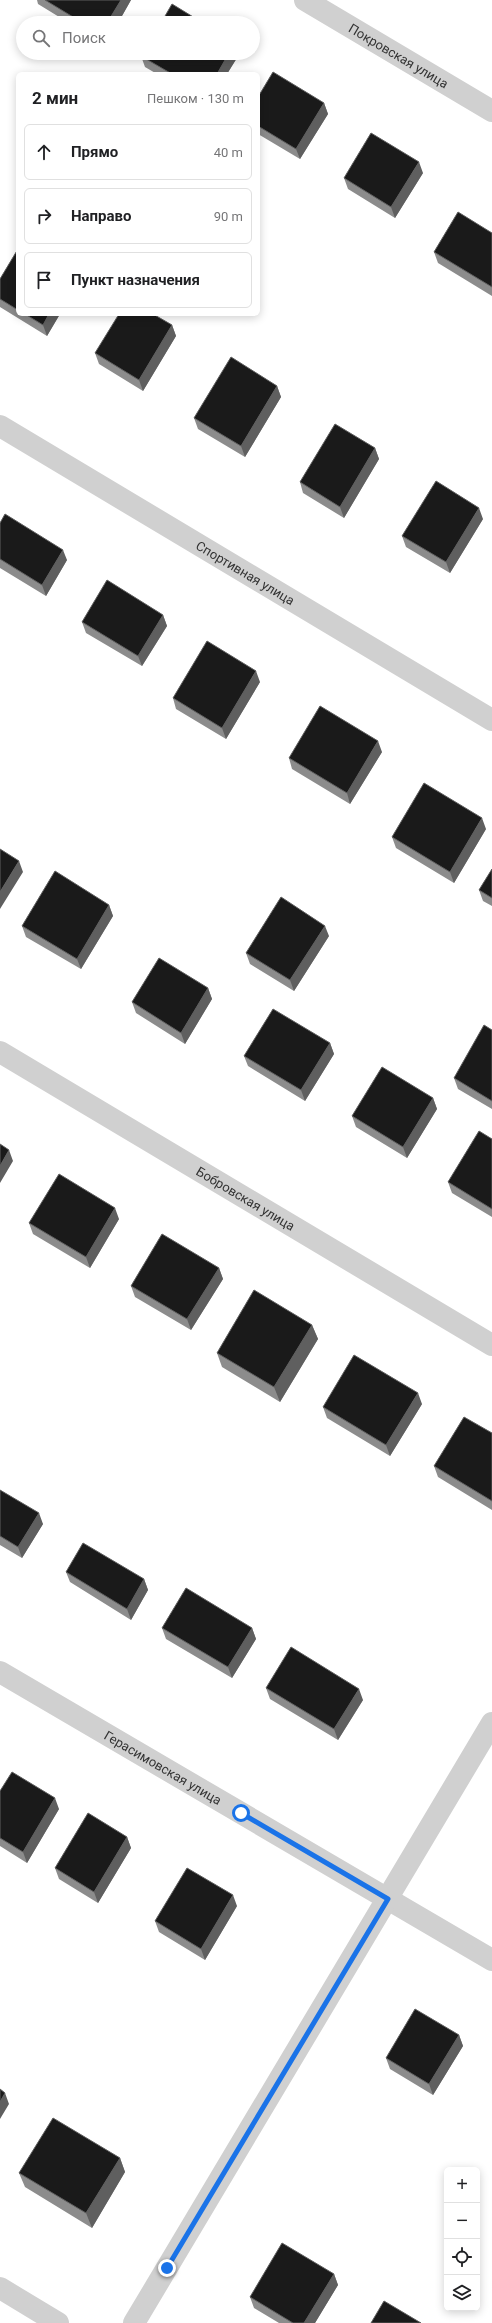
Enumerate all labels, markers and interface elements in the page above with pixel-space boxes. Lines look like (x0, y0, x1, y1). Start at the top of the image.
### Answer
search box (16, 16, 260, 60)
street label: Покровская улица (346, 20, 451, 91)
icon: search (30, 27, 52, 49)
text: Поиск (62, 29, 106, 47)
text: 2 мин (32, 88, 78, 108)
text: Пешком · 130 m (147, 91, 244, 106)
icon: ahead (33, 141, 55, 163)
text: Прямо (71, 143, 118, 161)
text: 40 m (214, 145, 243, 160)
icon: right (33, 205, 55, 227)
text: Направо (71, 207, 132, 225)
text: 90 m (214, 209, 243, 224)
icon: arrive (33, 269, 55, 291)
text: Пункт назначения (71, 271, 200, 289)
street label: Спортивная улица (194, 538, 297, 608)
street label: Бобровская улица (194, 1163, 298, 1233)
street label: Герасимовская улица (102, 1727, 224, 1808)
route start (232, 1804, 250, 1822)
map controls (444, 2167, 480, 2311)
button: + (444, 2167, 480, 2203)
button: − (444, 2203, 480, 2239)
button: locate (444, 2239, 480, 2275)
route end (158, 2259, 176, 2277)
button: layers (444, 2275, 480, 2311)

